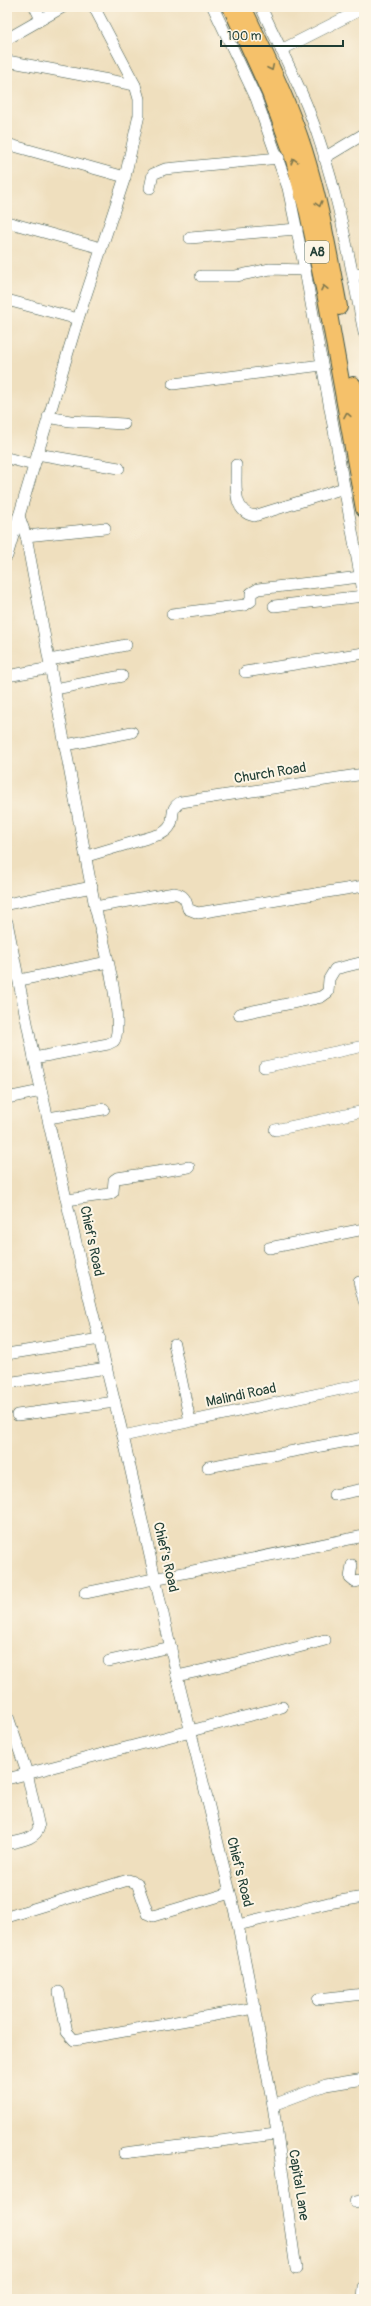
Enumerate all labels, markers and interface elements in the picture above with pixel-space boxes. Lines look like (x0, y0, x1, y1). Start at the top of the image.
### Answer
scale bar (221, 22, 343, 48)
text: 100 m (227, 29, 262, 44)
one-way arrow (266, 64, 274, 71)
one-way arrow (290, 158, 299, 165)
one-way arrow (314, 200, 323, 207)
road number: A8 (305, 241, 329, 263)
one-way arrow (321, 284, 329, 291)
one-way arrow (344, 412, 352, 419)
street label: Church Road (233, 759, 307, 787)
street label: Chief's Road (76, 1204, 108, 1278)
street label: Malindi Road (204, 1379, 278, 1411)
street label: Chief's Road (150, 1520, 182, 1594)
street label: Chief's Road (223, 1835, 257, 1909)
street label: Capital Lane (285, 2148, 313, 2222)

